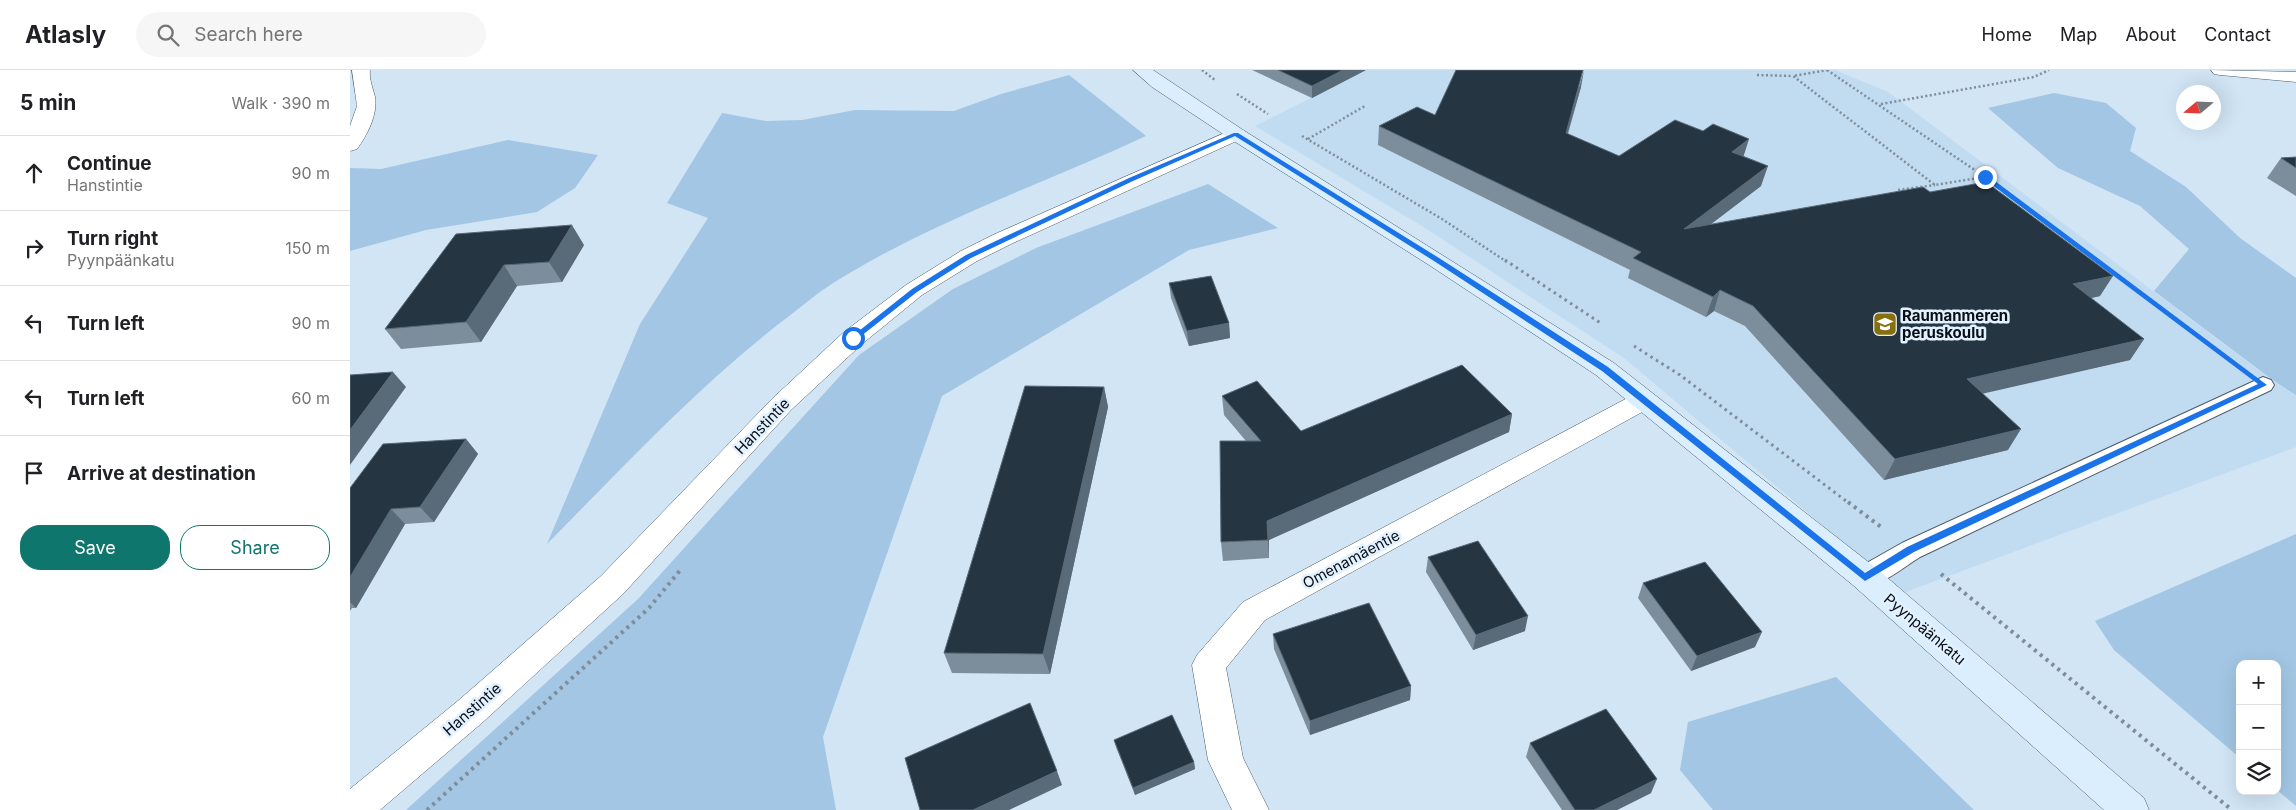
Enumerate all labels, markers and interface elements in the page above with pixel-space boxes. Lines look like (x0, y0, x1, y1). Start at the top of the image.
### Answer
search box (136, 12, 486, 57)
text: Atlasly (25, 20, 106, 49)
icon: search (154, 21, 182, 49)
text: Search here (194, 23, 303, 46)
text: Home (1982, 24, 2032, 45)
text: Map (2060, 24, 2097, 45)
text: About (2125, 24, 2176, 45)
text: Contact (2204, 24, 2271, 45)
north arrow (2176, 85, 2221, 130)
text: 5 min (20, 90, 76, 115)
text: Walk · 390 m (231, 93, 330, 113)
text: Continue (67, 152, 152, 175)
icon: ahead (20, 159, 48, 187)
text: 90 m (291, 163, 330, 183)
route end (1974, 166, 1997, 189)
text: Hanstintie (67, 175, 143, 195)
text: Turn right (67, 227, 158, 250)
icon: right (20, 234, 48, 262)
text: 150 m (285, 238, 330, 258)
text: Pyynpäänkatu (67, 250, 175, 270)
place label: Raumanmeren peruskoulu (1902, 306, 2008, 342)
icon: left (20, 309, 48, 337)
school or university icon: Raumanmeren peruskoulu (1872, 311, 1898, 337)
text: Turn left (67, 312, 145, 335)
text: 90 m (291, 313, 330, 333)
route start (842, 327, 865, 350)
icon: left (20, 384, 48, 412)
text: Turn left (67, 387, 145, 410)
text: 60 m (291, 388, 330, 408)
street label: Hanstintie (730, 394, 794, 458)
icon: arrive (20, 459, 48, 487)
text: Arrive at destination (67, 462, 256, 485)
button: Save (20, 525, 170, 570)
button: Share (180, 525, 330, 570)
street label: Omenamäentie (1299, 525, 1403, 593)
street label: Pyynpäänkatu (1880, 589, 1970, 669)
map controls (2236, 660, 2281, 795)
button: + (2236, 660, 2281, 705)
street label: Hanstintie (439, 679, 505, 739)
button: − (2236, 705, 2281, 750)
button: layers (2236, 750, 2281, 795)

